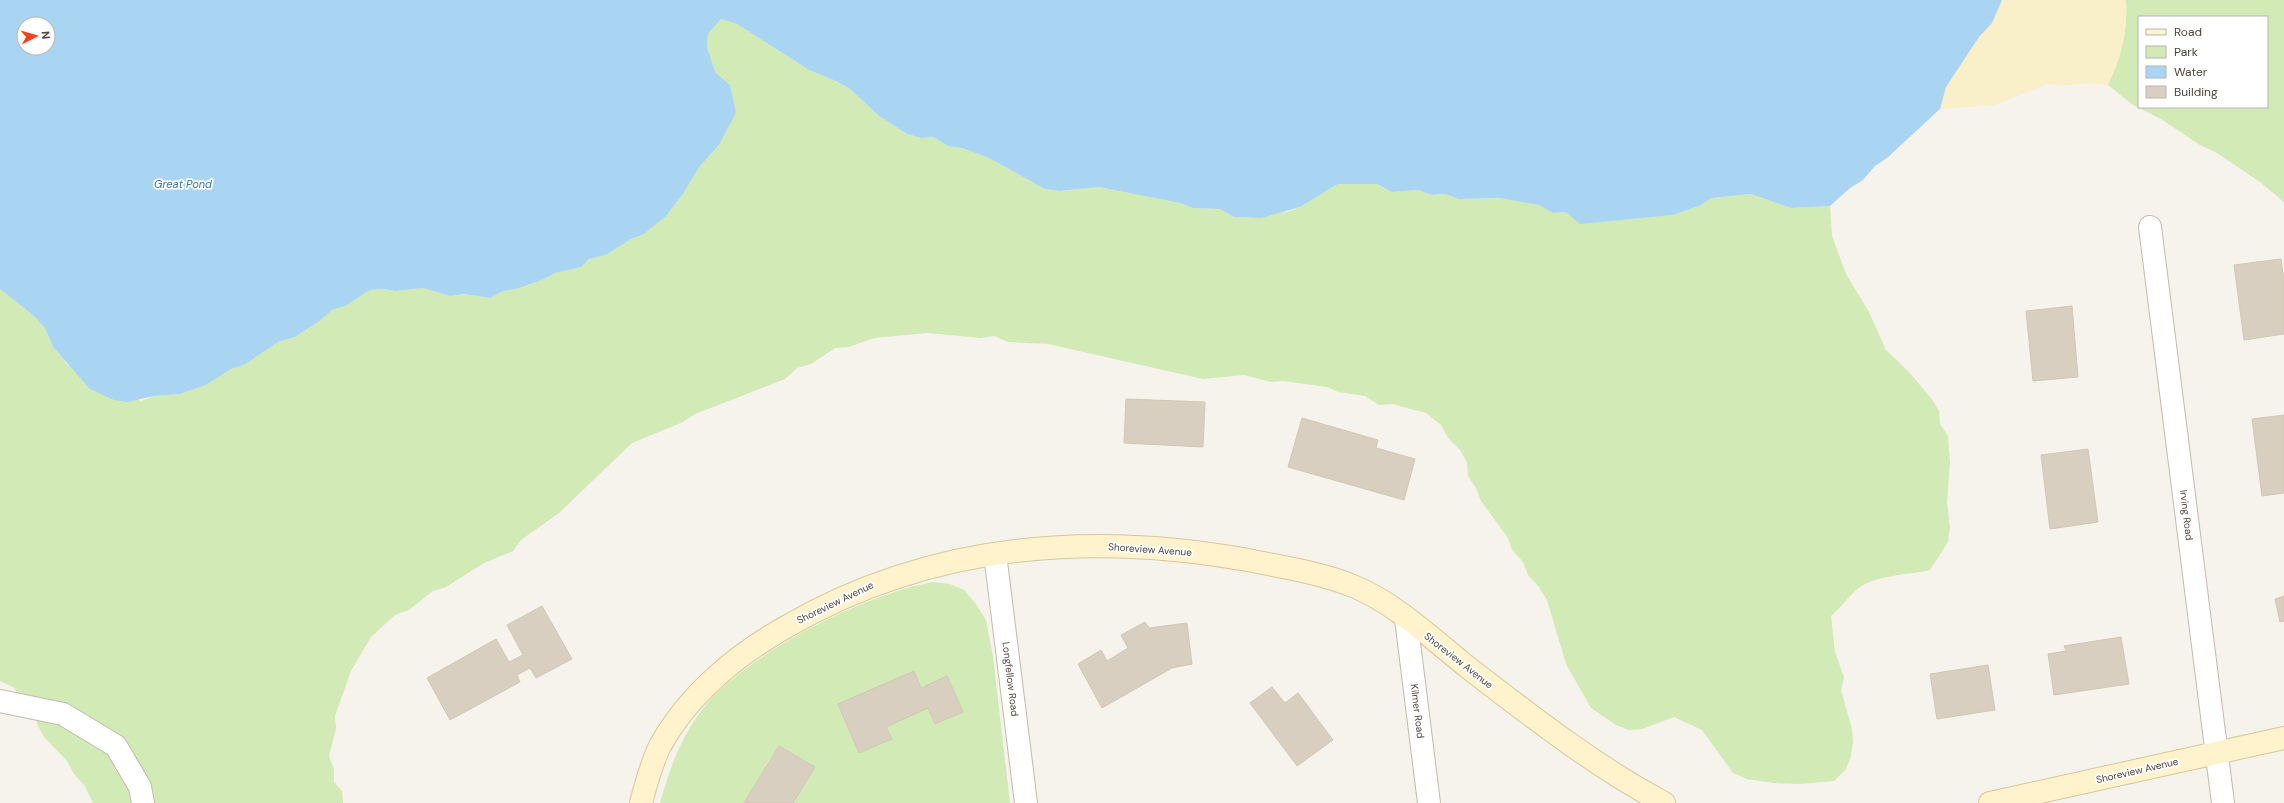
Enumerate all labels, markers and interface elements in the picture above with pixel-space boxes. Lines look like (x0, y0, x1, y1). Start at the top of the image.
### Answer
north arrow (16, 16, 56, 56)
legend (2138, 16, 2268, 108)
text: Road (2174, 24, 2202, 40)
text: N (39, 30, 53, 40)
text: Park (2174, 44, 2198, 60)
text: Water (2174, 64, 2208, 80)
text: Building (2174, 84, 2218, 100)
water label: Great Pond (154, 177, 212, 191)
street label: Irving Road (2177, 489, 2196, 541)
street label: Shoreview Avenue (1108, 540, 1193, 559)
street label: Shoreview Avenue (795, 578, 876, 627)
street label: Shoreview Avenue (1422, 629, 1496, 692)
street label: Longfellow Road (999, 641, 1022, 717)
street label: Kilmer Road (1408, 683, 1427, 739)
street label: Shoreview Avenue (2095, 755, 2180, 786)

